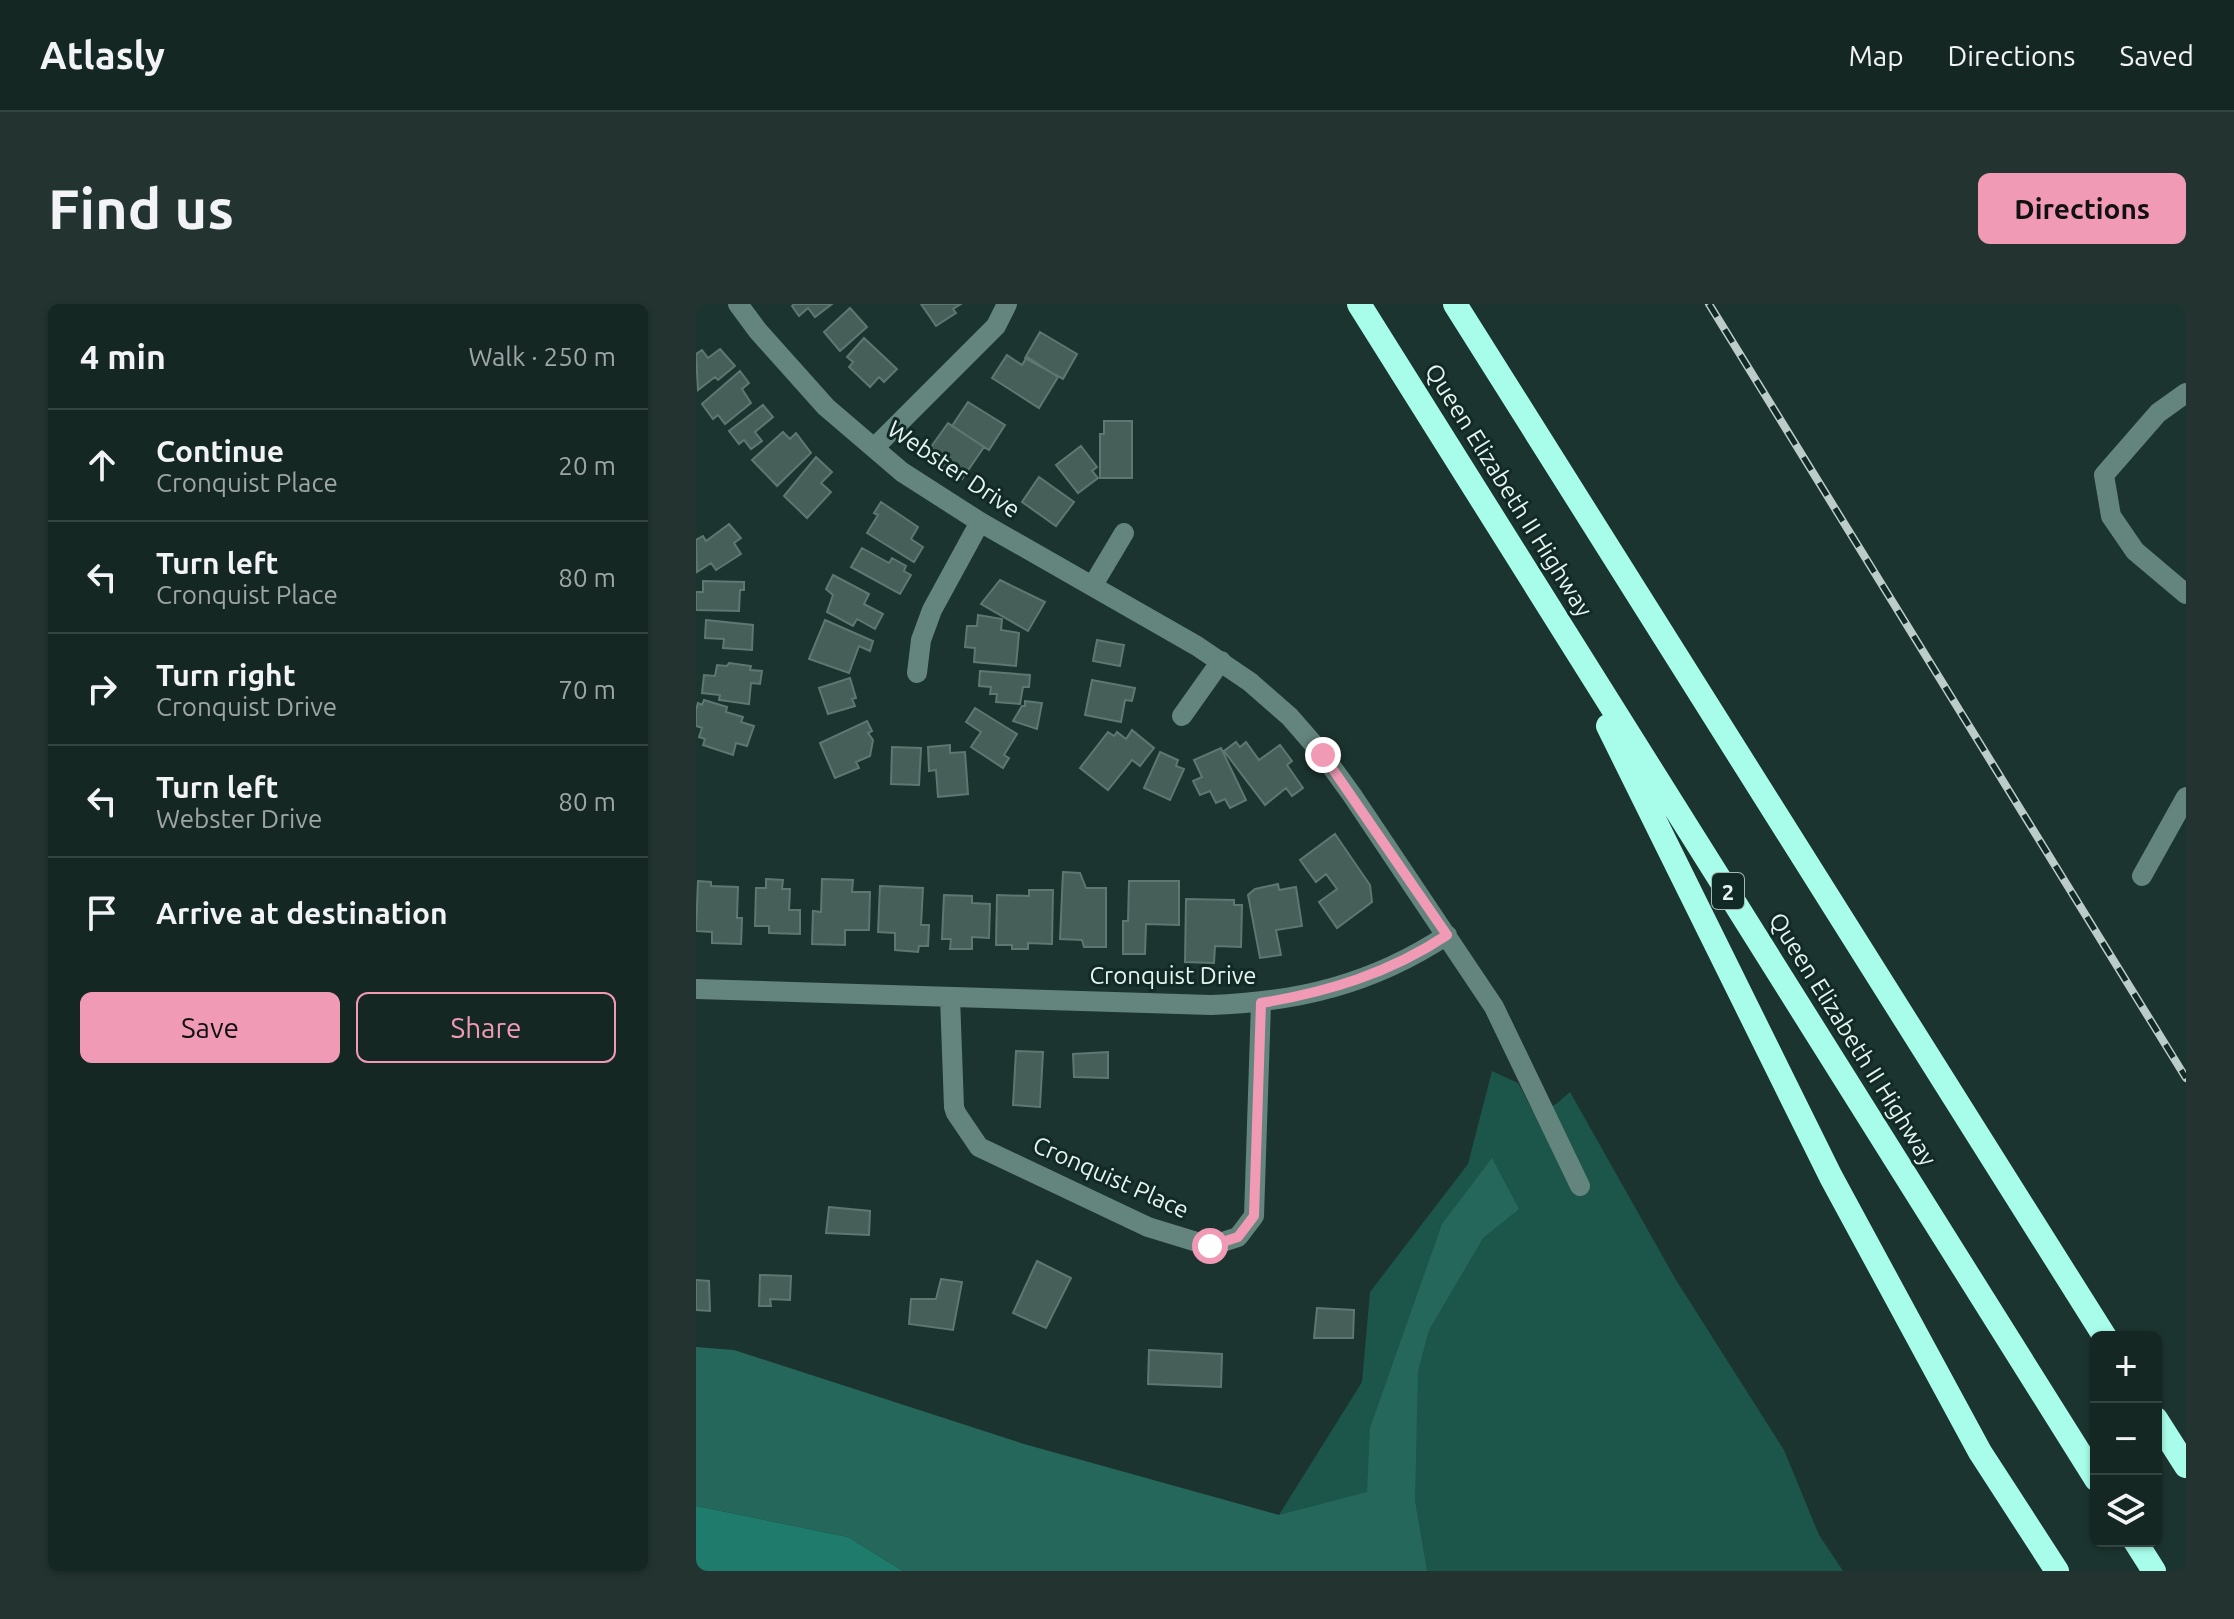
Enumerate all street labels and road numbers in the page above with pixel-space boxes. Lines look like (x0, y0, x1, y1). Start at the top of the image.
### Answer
street label: Queen Elizabeth II Highway (1420, 359, 1598, 622)
street label: Webster Drive (883, 415, 1025, 523)
road number: 2 (1712, 873, 1744, 909)
street label: Queen Elizabeth II Highway (1764, 908, 1942, 1171)
street label: Cronquist Drive (1089, 962, 1257, 989)
street label: Cronquist Place (1029, 1131, 1193, 1223)

